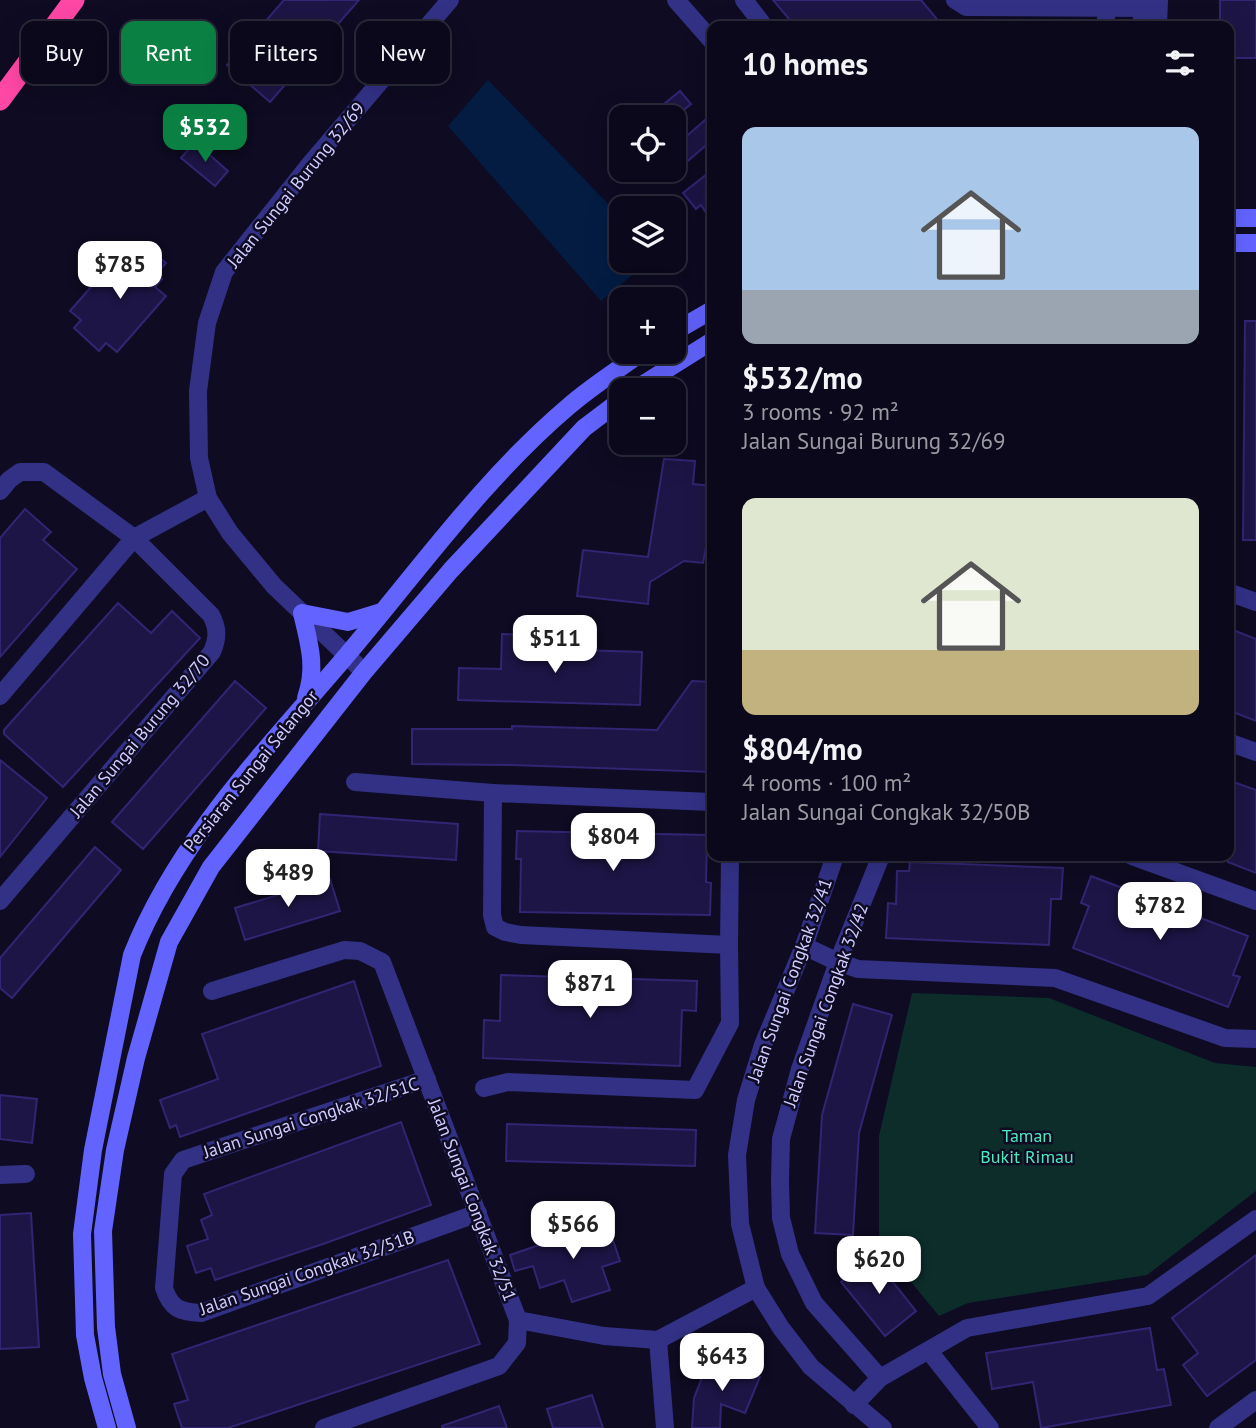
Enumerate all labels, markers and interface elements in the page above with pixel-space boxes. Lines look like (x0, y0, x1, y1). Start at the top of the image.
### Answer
chip: Buy (21, 21, 107, 84)
chip: Rent (121, 21, 216, 84)
chip: Filters (230, 21, 342, 84)
chip: New (356, 21, 450, 84)
text: 10 homes (742, 44, 868, 83)
icon: filters (1161, 44, 1199, 82)
street label: Jalan Sungai Burung 32/69 (221, 97, 369, 273)
pin: $532 (164, 104, 246, 164)
map controls (609, 105, 686, 455)
button: locate (609, 105, 686, 182)
text: $532 (179, 112, 231, 141)
icon: home (908, 172, 1034, 298)
button: layers (609, 196, 686, 273)
pin: $785 (79, 242, 161, 301)
text: $785 (94, 249, 146, 278)
button: + (609, 287, 686, 364)
text: $532/mo (742, 358, 863, 397)
button: − (609, 378, 686, 455)
text: 3 rooms · 92 m² (742, 397, 899, 426)
text: Jalan Sungai Burung 32/69 (742, 426, 1006, 455)
icon: home (908, 543, 1034, 669)
pin: $511 (514, 616, 596, 675)
text: $511 (529, 623, 581, 652)
street label: Jalan Sungai Burung 32/70 (64, 649, 215, 823)
street label: Persiaran Sungai Selangor (178, 685, 323, 856)
text: $804/mo (742, 729, 863, 768)
text: 4 rooms · 100 m² (742, 768, 911, 797)
text: Jalan Sungai Congkak 32/50B (742, 797, 1030, 826)
pin: $804 (572, 814, 654, 873)
text: $804 (587, 821, 639, 850)
pin: $489 (247, 850, 329, 909)
text: $489 (262, 857, 314, 886)
street label: Jalan Sungai Congkak 32/41 (742, 875, 837, 1086)
pin: $782 (1119, 883, 1201, 942)
text: $782 (1134, 890, 1186, 919)
street label: Jalan Sungai Congkak 32/42 (778, 900, 873, 1111)
pin: $871 (549, 960, 631, 1020)
text: $871 (564, 968, 616, 997)
street label: Jalan Sungai Congkak 32/51C (199, 1072, 422, 1164)
street label: Jalan Sungai Congkak 32/51 (423, 1094, 522, 1304)
park label: Taman Bukit Rimau (980, 1124, 1074, 1168)
pin: $566 (532, 1202, 614, 1261)
text: $566 (547, 1209, 599, 1238)
street label: Jalan Sungai Congkak 32/51B (195, 1225, 417, 1320)
pin: $620 (838, 1236, 920, 1296)
text: $620 (853, 1244, 905, 1273)
pin: $643 (681, 1334, 763, 1393)
text: $643 (696, 1341, 748, 1370)

